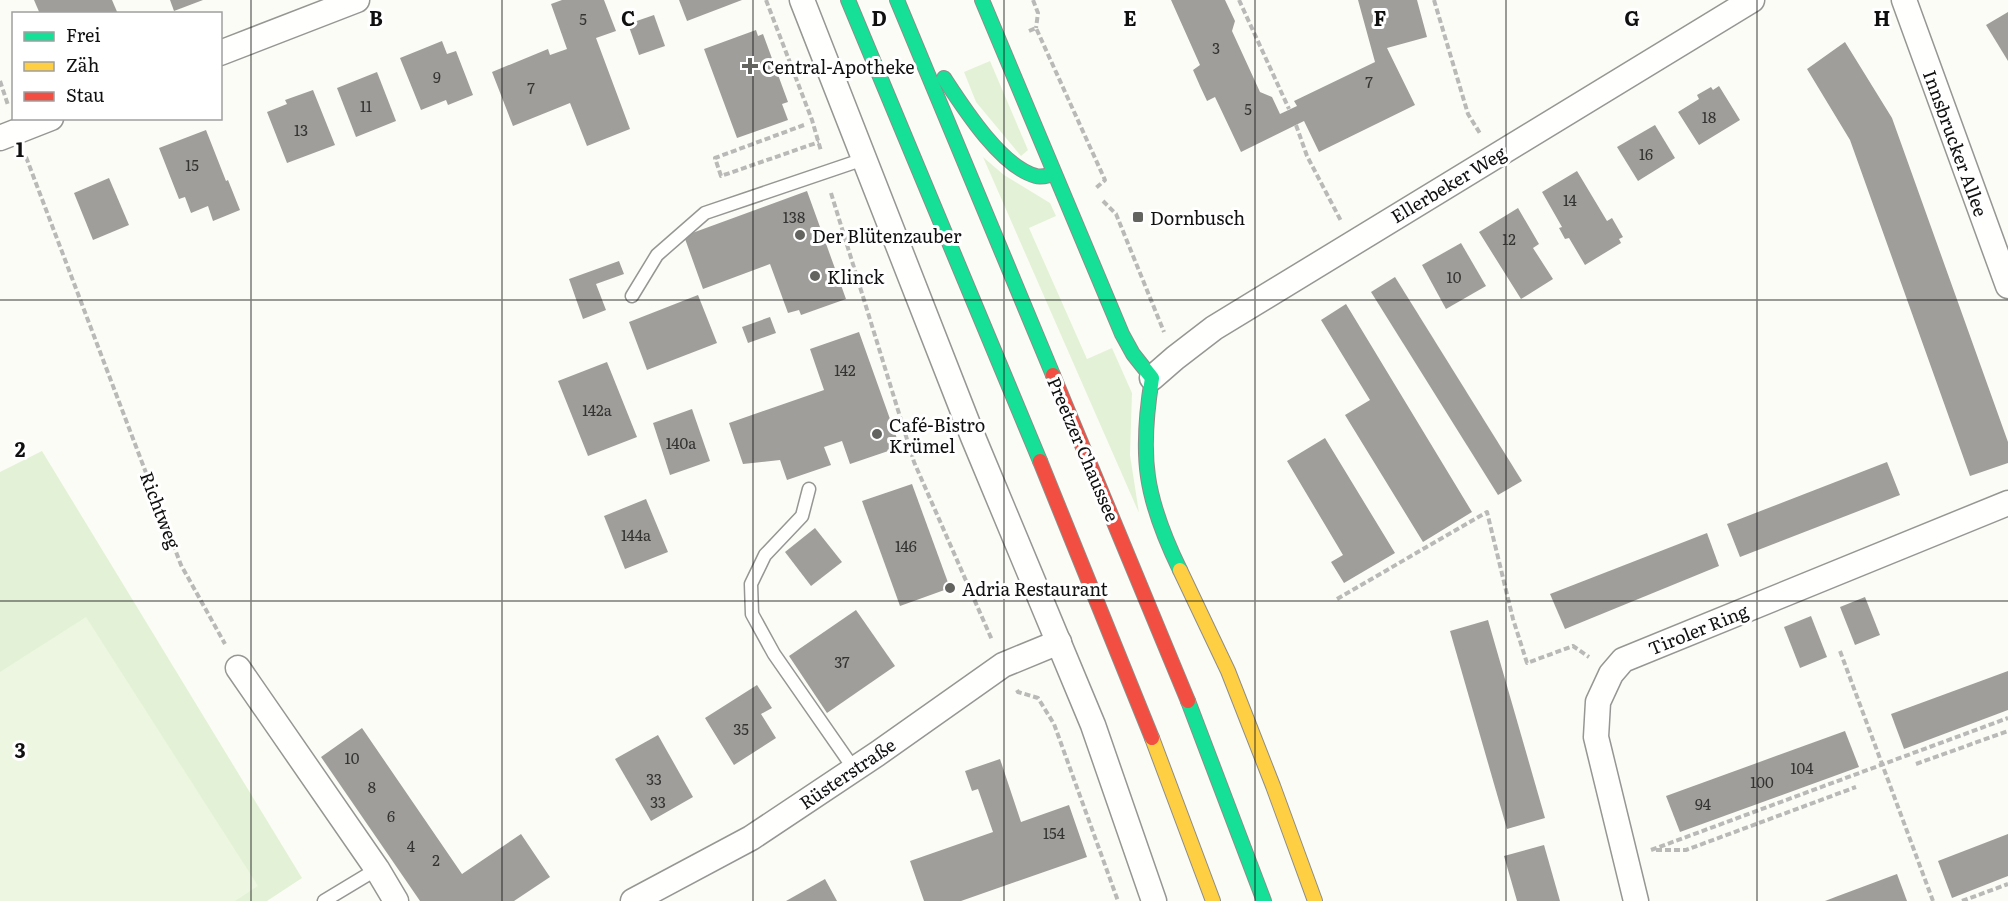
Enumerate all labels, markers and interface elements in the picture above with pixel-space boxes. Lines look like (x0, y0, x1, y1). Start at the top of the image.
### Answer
text: B (369, 2, 383, 32)
text: C (621, 2, 635, 32)
text: D (871, 2, 887, 32)
text: E (1123, 2, 1137, 32)
text: F (1374, 2, 1387, 32)
text: G (1624, 2, 1640, 32)
text: H (1874, 2, 1890, 32)
house number: 5 (579, 7, 587, 30)
legend (12, 12, 222, 120)
text: Frei (66, 21, 100, 48)
house number: 3 (1212, 36, 1220, 59)
text: Zäh (66, 51, 100, 78)
place label: Central-Apotheke (762, 53, 915, 80)
marker: Central-Apotheke (743, 59, 757, 73)
house number: 9 (433, 65, 441, 88)
street label: Innsbrucker Allee (1917, 66, 1995, 220)
house number: 7 (1365, 70, 1373, 93)
house number: 7 (527, 76, 535, 99)
text: Stau (66, 81, 104, 108)
house number: 11 (360, 94, 372, 117)
house number: 5 (1244, 97, 1252, 120)
house number: 18 (1702, 105, 1716, 128)
house number: 13 (294, 118, 308, 141)
text: 1 (16, 133, 24, 163)
street label: Ellerbeker Weg (1385, 138, 1512, 229)
house number: 16 (1639, 142, 1653, 165)
house number: 15 (185, 153, 199, 176)
house number: 14 (1563, 188, 1577, 211)
place label: Dornbusch (1150, 204, 1245, 231)
house number: 138 (783, 205, 805, 228)
marker: Dornbusch (1131, 210, 1145, 224)
place label: Der Blütenzauber (812, 222, 962, 249)
house number: 12 (1502, 227, 1516, 250)
marker: Der Blütenzauber (793, 228, 807, 242)
place label: Klinck (827, 263, 885, 290)
house number: 10 (1447, 265, 1462, 288)
marker: Klinck (808, 269, 822, 283)
house number: 142 (834, 358, 856, 381)
street label: Preetzer Chaussee (1041, 372, 1127, 526)
house number: 142a (582, 398, 613, 421)
place label: Café-Bistro Krümel (889, 411, 985, 459)
marker: Café-Bistro Krümel (870, 427, 884, 441)
house number: 140a (666, 431, 697, 454)
text: 2 (15, 433, 26, 463)
street label: Richtweg (134, 467, 188, 553)
house number: 144a (621, 523, 652, 546)
house number: 146 (895, 534, 917, 557)
place label: Adria Restaurant (962, 575, 1109, 602)
marker: Adria Restaurant (943, 581, 957, 595)
street label: Tiroler Ring (1644, 596, 1753, 661)
house number: 37 (834, 650, 850, 673)
house number: 35 (733, 717, 749, 740)
street label: Rüsterstraße (793, 731, 901, 815)
text: 3 (14, 734, 26, 764)
house number: 10 (345, 746, 360, 769)
house number: 104 (1790, 756, 1814, 779)
house number: 33 (646, 767, 662, 790)
house number: 100 (1750, 770, 1774, 793)
house number: 8 (368, 775, 376, 798)
house number: 33 (650, 790, 666, 813)
house number: 94 (1695, 792, 1711, 815)
house number: 6 (387, 804, 395, 827)
house number: 154 (1043, 821, 1065, 844)
house number: 4 (407, 834, 415, 857)
house number: 2 (432, 848, 440, 871)

